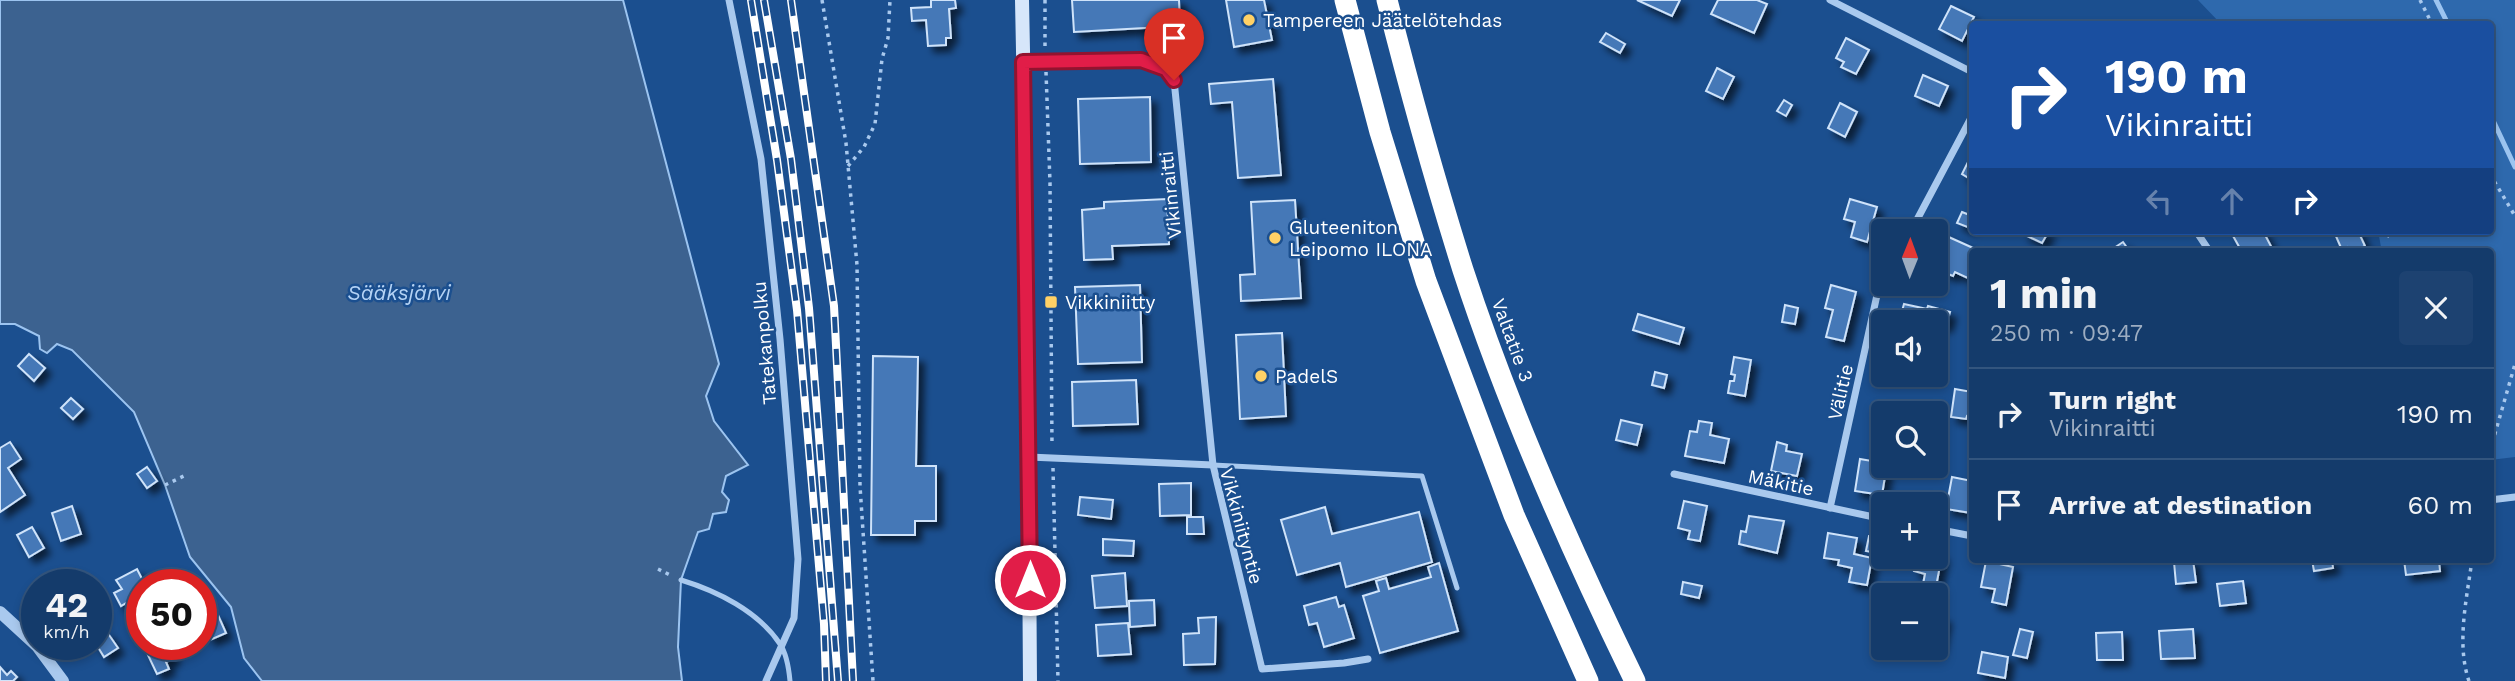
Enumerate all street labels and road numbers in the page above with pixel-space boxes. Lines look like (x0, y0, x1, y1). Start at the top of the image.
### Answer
street label: Vikinraitti (1154, 150, 1187, 240)
street label: Tatekanpolku (748, 280, 781, 406)
street label: Valtatie 3 (1487, 295, 1538, 385)
street label: Välitie (1823, 362, 1858, 422)
street label: Mäkitie (1746, 464, 1816, 501)
street label: Vikkiniityntie (1215, 466, 1268, 587)

